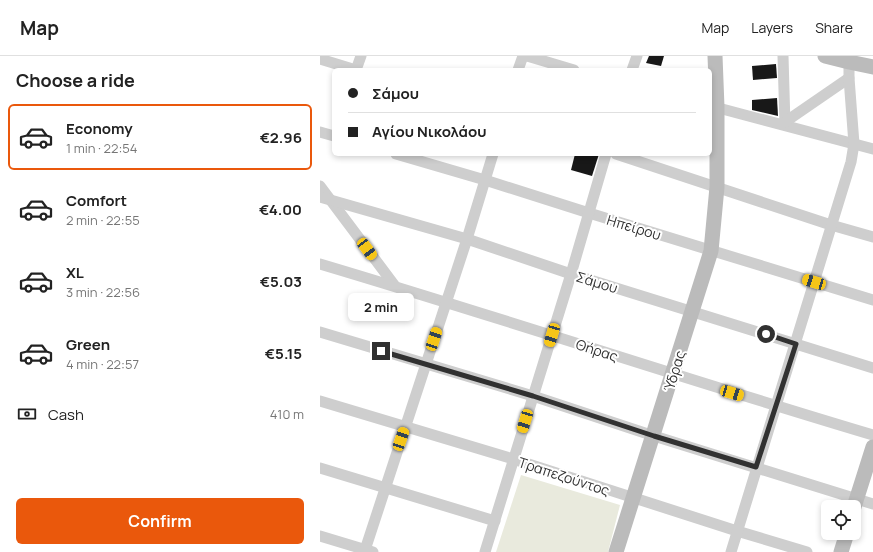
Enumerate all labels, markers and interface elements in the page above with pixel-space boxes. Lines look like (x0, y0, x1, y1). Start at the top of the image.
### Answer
text: Map (20, 15, 59, 41)
text: Map (701, 18, 729, 37)
text: Layers (751, 18, 793, 37)
text: Share (815, 18, 853, 37)
text: Choose a ride (16, 68, 135, 92)
text: Σάμου (372, 83, 419, 104)
text: Economy (66, 118, 133, 139)
icon: car (18, 119, 54, 155)
text: Αγίου Νικολάου (372, 121, 486, 142)
text: €2.96 (260, 127, 302, 148)
text: 1 min · 22:54 (66, 139, 137, 157)
text: Comfort (66, 190, 127, 211)
icon: car (18, 191, 54, 227)
text: €4.00 (259, 199, 302, 220)
street label: Ηπείρου (605, 210, 663, 244)
text: 2 min · 22:55 (66, 211, 140, 229)
car (355, 236, 379, 262)
text: XL (66, 262, 84, 283)
icon: car (18, 263, 54, 299)
street label: Σάμου (574, 267, 620, 297)
text: €5.03 (260, 271, 302, 292)
car (801, 273, 827, 291)
text: 3 min · 22:56 (66, 283, 140, 301)
callout: 2 min (348, 293, 414, 321)
text: 2 min (364, 298, 398, 316)
car (543, 322, 561, 348)
route start (757, 325, 775, 343)
car (425, 326, 443, 352)
text: Green (66, 334, 110, 355)
street label: Θήρας (574, 334, 621, 366)
icon: car (18, 335, 54, 371)
route end (372, 342, 390, 360)
text: €5.15 (265, 343, 302, 364)
street label: Ύδρας (659, 348, 689, 394)
text: 4 min · 22:57 (66, 355, 139, 373)
car (719, 384, 745, 402)
icon: cash (16, 403, 38, 425)
text: Cash (48, 404, 84, 425)
text: 410 m (270, 405, 304, 423)
car (516, 408, 534, 434)
car (391, 426, 411, 452)
street label: Τραπεζούντος (516, 452, 612, 500)
button: Confirm (16, 498, 304, 544)
map controls (821, 500, 861, 540)
button: locate (821, 500, 861, 540)

